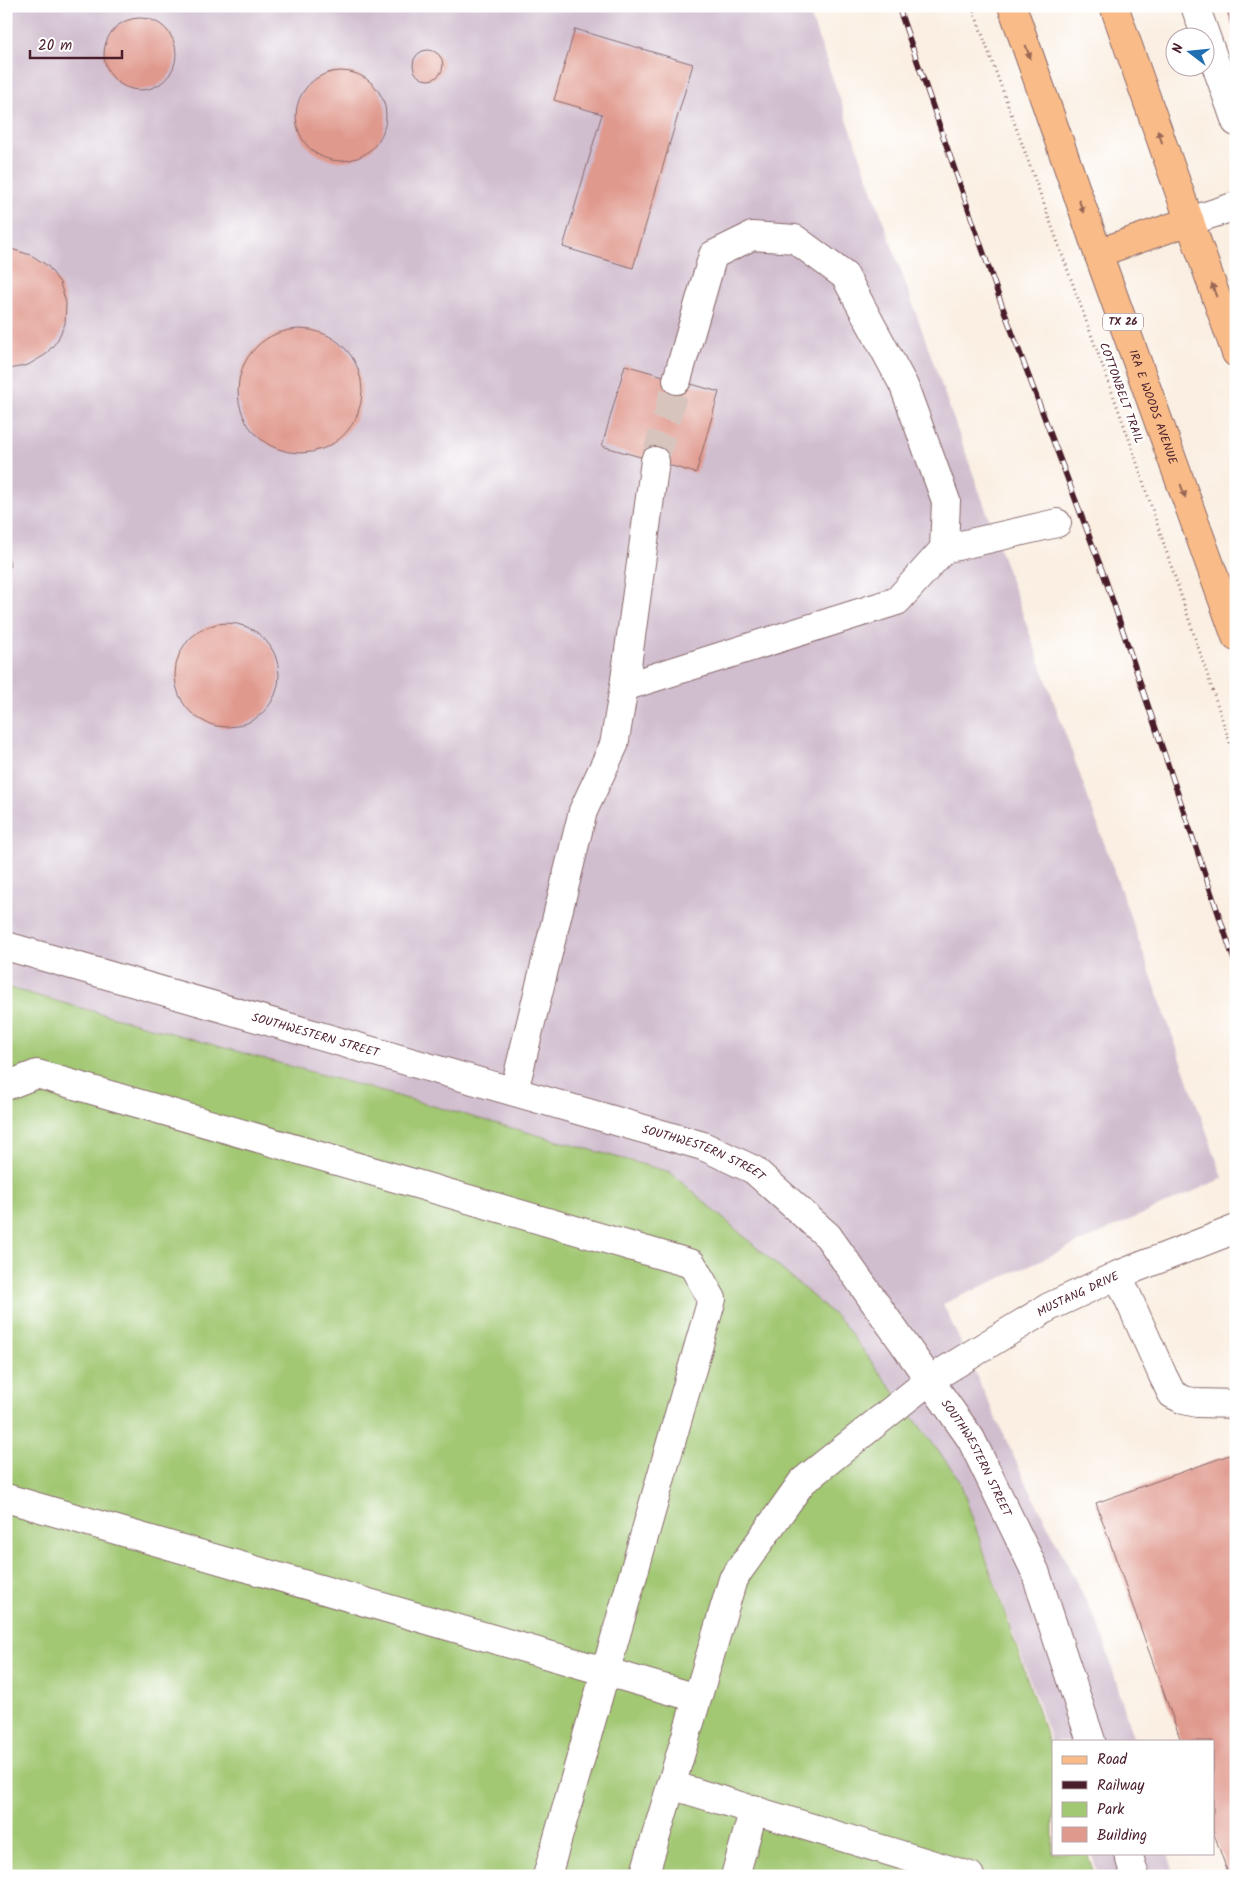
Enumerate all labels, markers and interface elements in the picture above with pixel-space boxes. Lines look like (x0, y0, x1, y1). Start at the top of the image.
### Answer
scale bar (30, 28, 122, 60)
north arrow (1164, 28, 1214, 78)
text: 20 m (38, 34, 72, 58)
text: N (1167, 41, 1190, 56)
one-way arrow (1025, 45, 1032, 60)
one-way arrow (1156, 129, 1164, 144)
one-way arrow (1078, 198, 1085, 213)
one-way arrow (1210, 282, 1218, 297)
road number: TX 26 (1103, 314, 1143, 331)
street label: COTTONBELT TRAIL (1094, 340, 1148, 446)
street label: IRA E WOODS AVENUE (1124, 347, 1183, 468)
one-way arrow (1180, 483, 1187, 498)
street label: SOUTHWESTERN STREET (250, 1007, 383, 1063)
street label: SOUTHWESTERN STREET (640, 1119, 771, 1186)
street label: MUSTANG DRIVE (1033, 1266, 1123, 1322)
street label: SOUTHWESTERN STREET (936, 1395, 1017, 1521)
legend (1052, 1740, 1214, 1854)
text: Road (1097, 1748, 1128, 1772)
text: Railway (1097, 1774, 1145, 1798)
text: Park (1097, 1798, 1125, 1822)
text: Building (1097, 1824, 1147, 1848)

